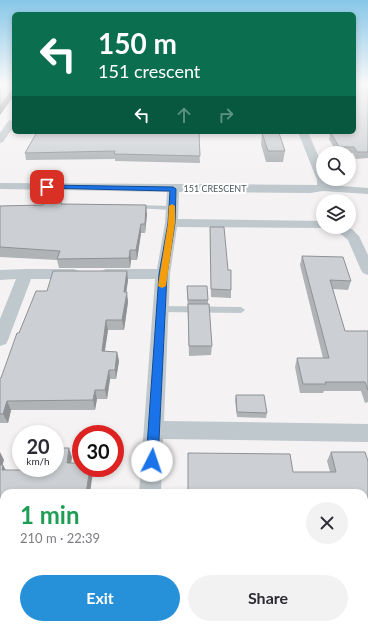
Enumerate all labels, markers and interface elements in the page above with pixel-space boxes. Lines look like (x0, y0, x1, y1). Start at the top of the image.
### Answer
text: 150 m (98, 26, 177, 60)
icon: left (32, 28, 84, 80)
text: 151 crescent (98, 60, 200, 82)
icon: left (131, 104, 153, 126)
icon: ahead (173, 104, 195, 126)
icon: right (215, 104, 237, 126)
map controls (316, 146, 356, 234)
button: search (316, 146, 356, 186)
pin (30, 170, 64, 204)
icon: arrive (36, 176, 58, 198)
street label: 151 CRESCENT (183, 183, 247, 194)
button: layers (316, 194, 356, 234)
speed limit sign: 30 (72, 425, 124, 477)
text: 20 (26, 434, 50, 458)
position arrow (131, 440, 173, 482)
text: km/h (26, 455, 50, 467)
text: 1 min (20, 500, 80, 529)
button: close (306, 502, 348, 544)
text: 210 m · 22:39 (20, 530, 100, 546)
button: Exit (20, 575, 180, 621)
button: Share (188, 575, 348, 621)

